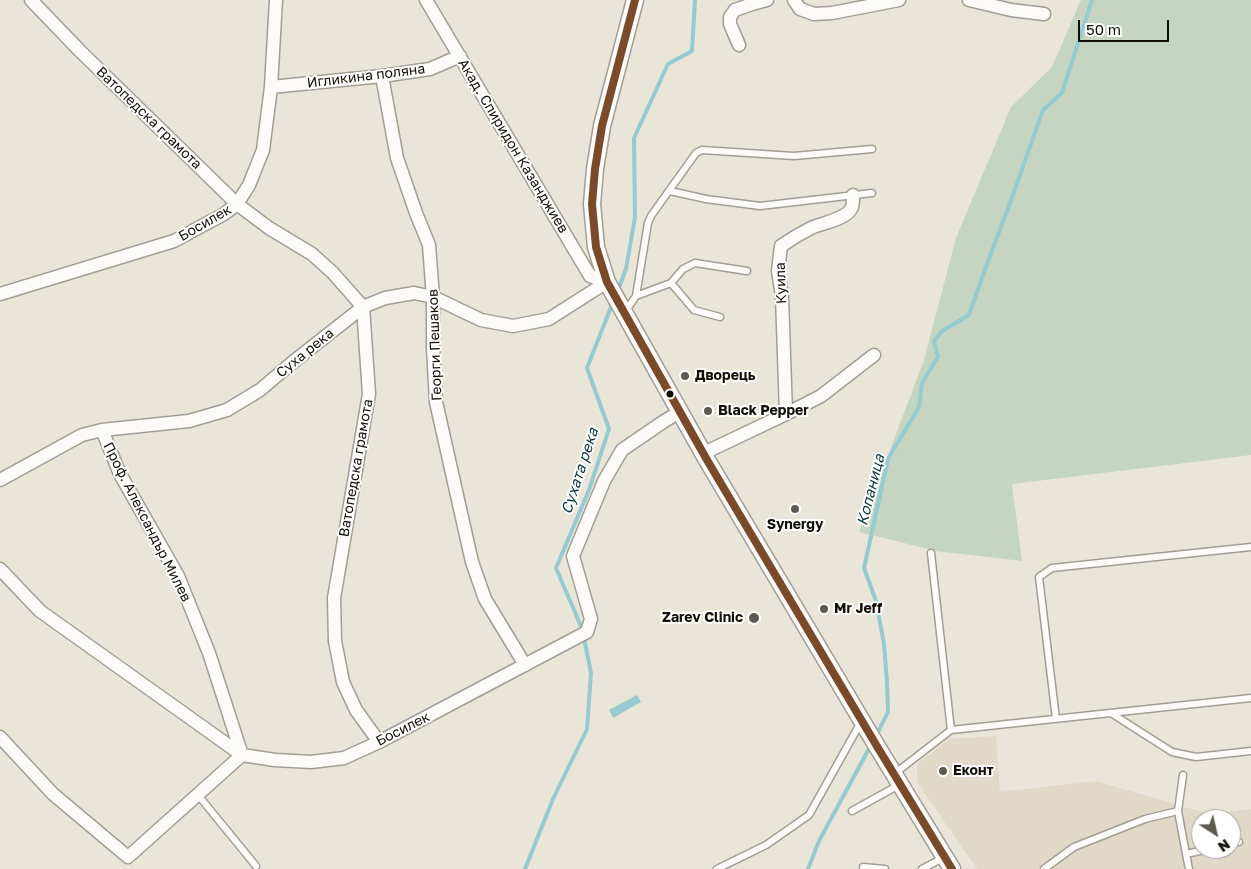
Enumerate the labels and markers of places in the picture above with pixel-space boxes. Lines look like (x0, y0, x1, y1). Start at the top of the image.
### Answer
place label: Дворець (695, 368, 755, 384)
marker: Дворець (679, 370, 691, 382)
unlabelled marker (665, 389, 675, 399)
place label: Black Pepper (718, 403, 809, 419)
marker: Black Pepper (702, 405, 714, 417)
marker: Synergy (789, 503, 801, 515)
place label: Synergy (767, 517, 823, 533)
place label: Mr Jeff (834, 601, 882, 617)
marker: Mr Jeff (818, 603, 830, 615)
place label: Zarev Clinic (662, 610, 743, 626)
marker: Zarev Clinic (747, 611, 761, 625)
place label: Еконт (953, 763, 994, 779)
marker: Еконт (937, 765, 949, 777)

